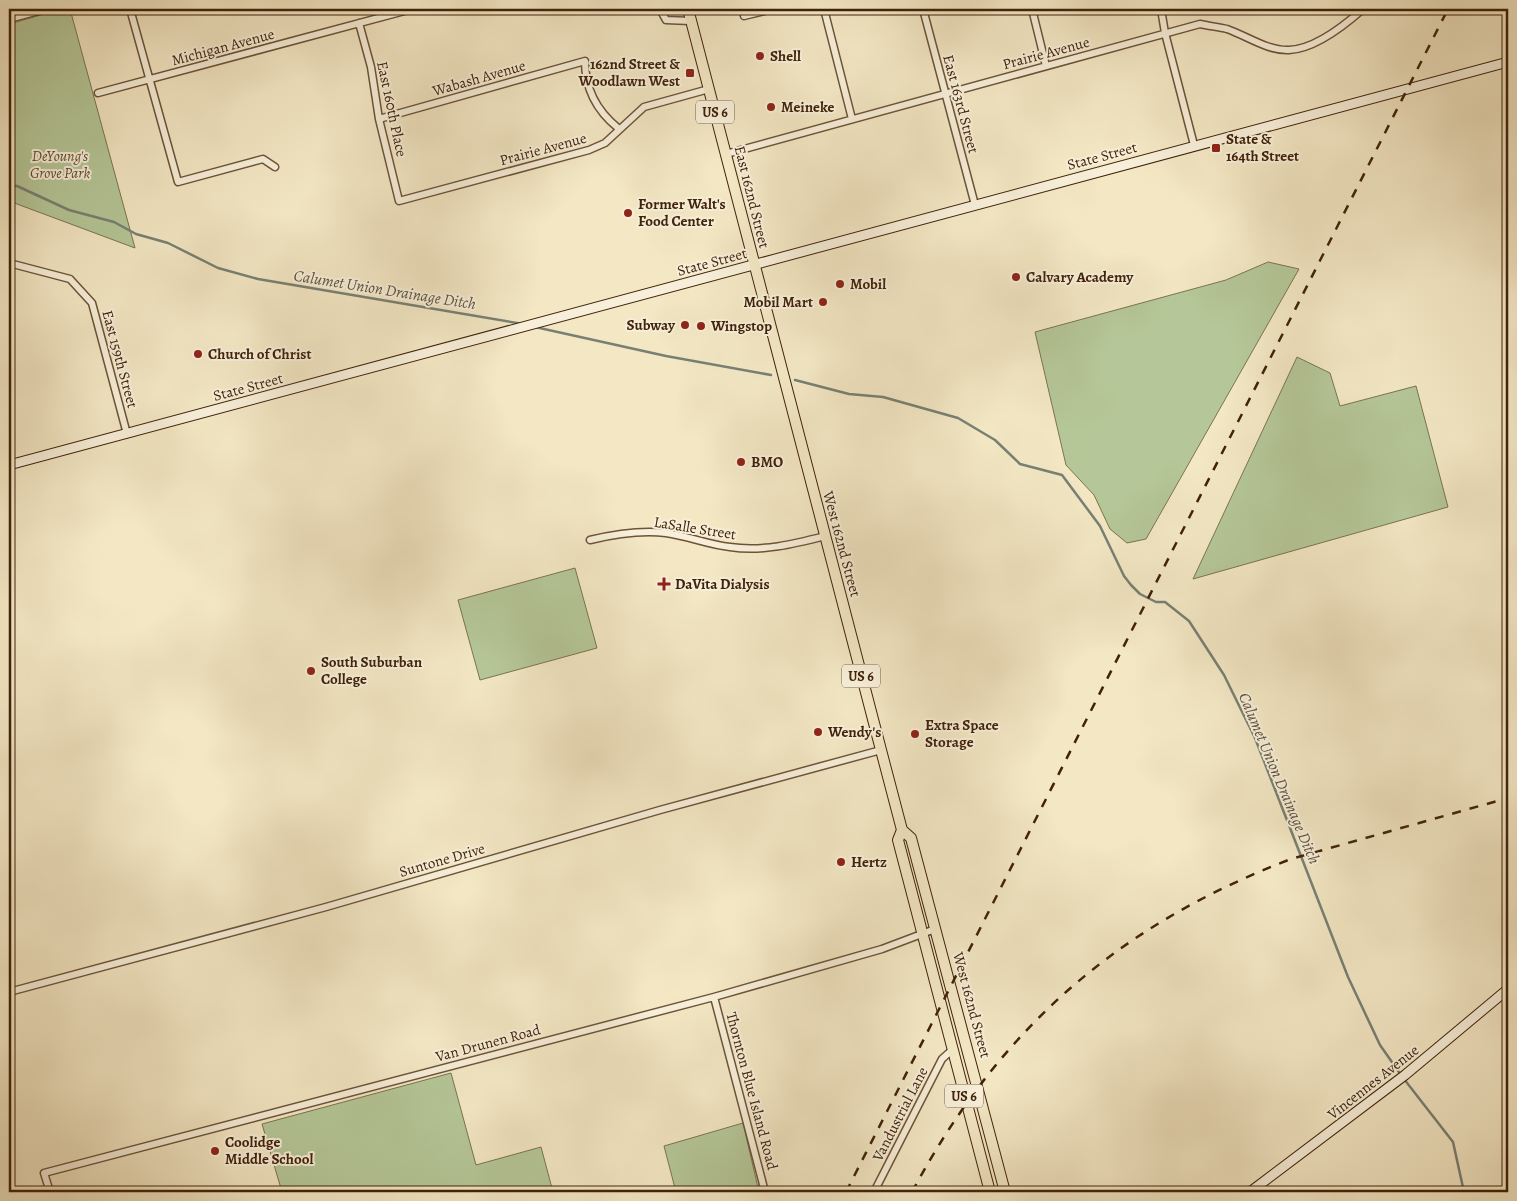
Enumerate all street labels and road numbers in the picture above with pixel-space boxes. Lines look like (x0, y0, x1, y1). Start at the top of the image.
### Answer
street label: Michigan Avenue (169, 24, 277, 70)
street label: Prairie Avenue (1000, 32, 1092, 74)
street label: East 163rd Street (938, 52, 984, 156)
street label: Wabash Avenue (429, 55, 528, 101)
street label: East 160th Place (372, 59, 412, 159)
road number: US 6 (696, 100, 734, 124)
street label: Prairie Avenue (497, 128, 589, 170)
street label: State Street (1065, 137, 1139, 175)
street label: East 162nd Street (730, 144, 774, 250)
street label: State Street (675, 243, 749, 281)
street label: East 159th Street (97, 308, 143, 410)
street label: State Street (211, 368, 285, 406)
street label: West 162nd Street (818, 488, 866, 599)
street label: LaSalle Street (652, 512, 738, 544)
road number: US 6 (842, 664, 880, 688)
street label: Suntone Drive (397, 838, 487, 882)
street label: West 162nd Street (948, 949, 996, 1060)
street label: Thornton Blue Island Road (721, 1010, 783, 1173)
street label: Van Drunen Road (432, 1019, 544, 1067)
street label: Vincennes Avenue (1322, 1040, 1423, 1125)
street label: Vandustrial Lane (867, 1063, 933, 1166)
road number: US 6 (945, 1084, 983, 1108)

